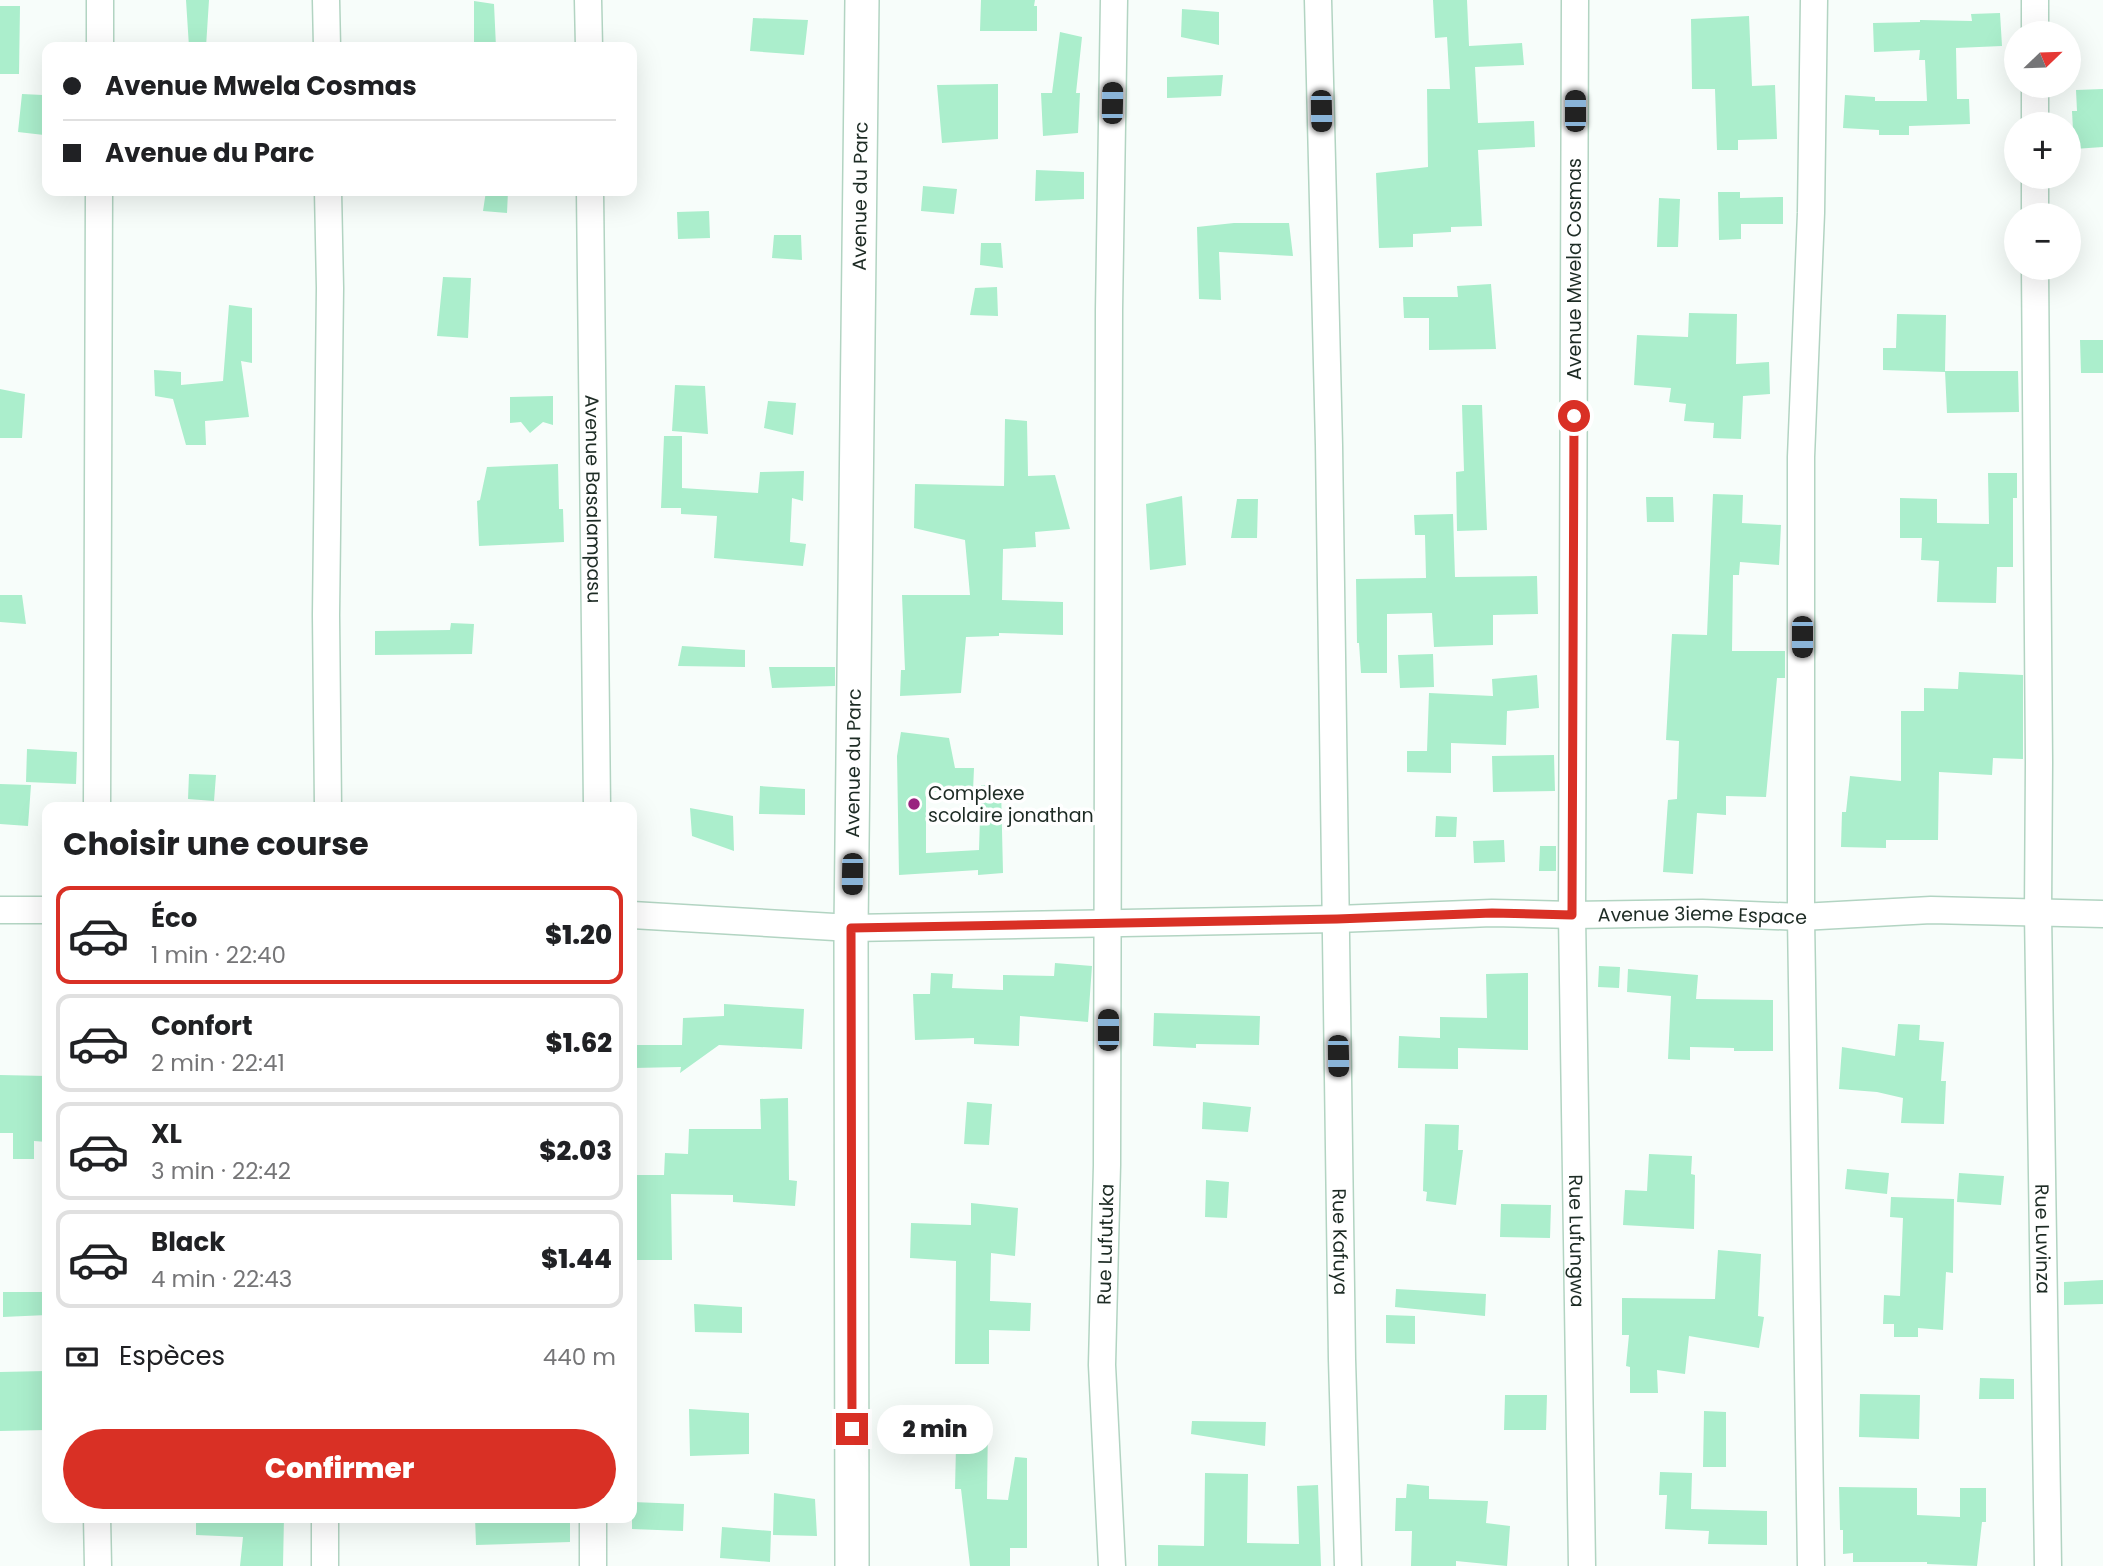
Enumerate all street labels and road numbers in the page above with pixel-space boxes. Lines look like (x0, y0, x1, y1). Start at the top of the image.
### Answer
street label: Avenue du Parc (846, 121, 875, 271)
street label: Avenue Mwela Cosmas (1561, 158, 1588, 380)
street label: Avenue Basalampasu (578, 394, 608, 603)
street label: Avenue du Parc (839, 688, 868, 838)
street label: Avenue 3ieme Espace (1598, 900, 1808, 931)
street label: Rue Lufungwa (1562, 1174, 1591, 1308)
street label: Rue Lufutuka (1091, 1183, 1121, 1305)
street label: Rue Luvinza (2028, 1184, 2057, 1294)
street label: Rue Kafuya (1326, 1188, 1354, 1295)

